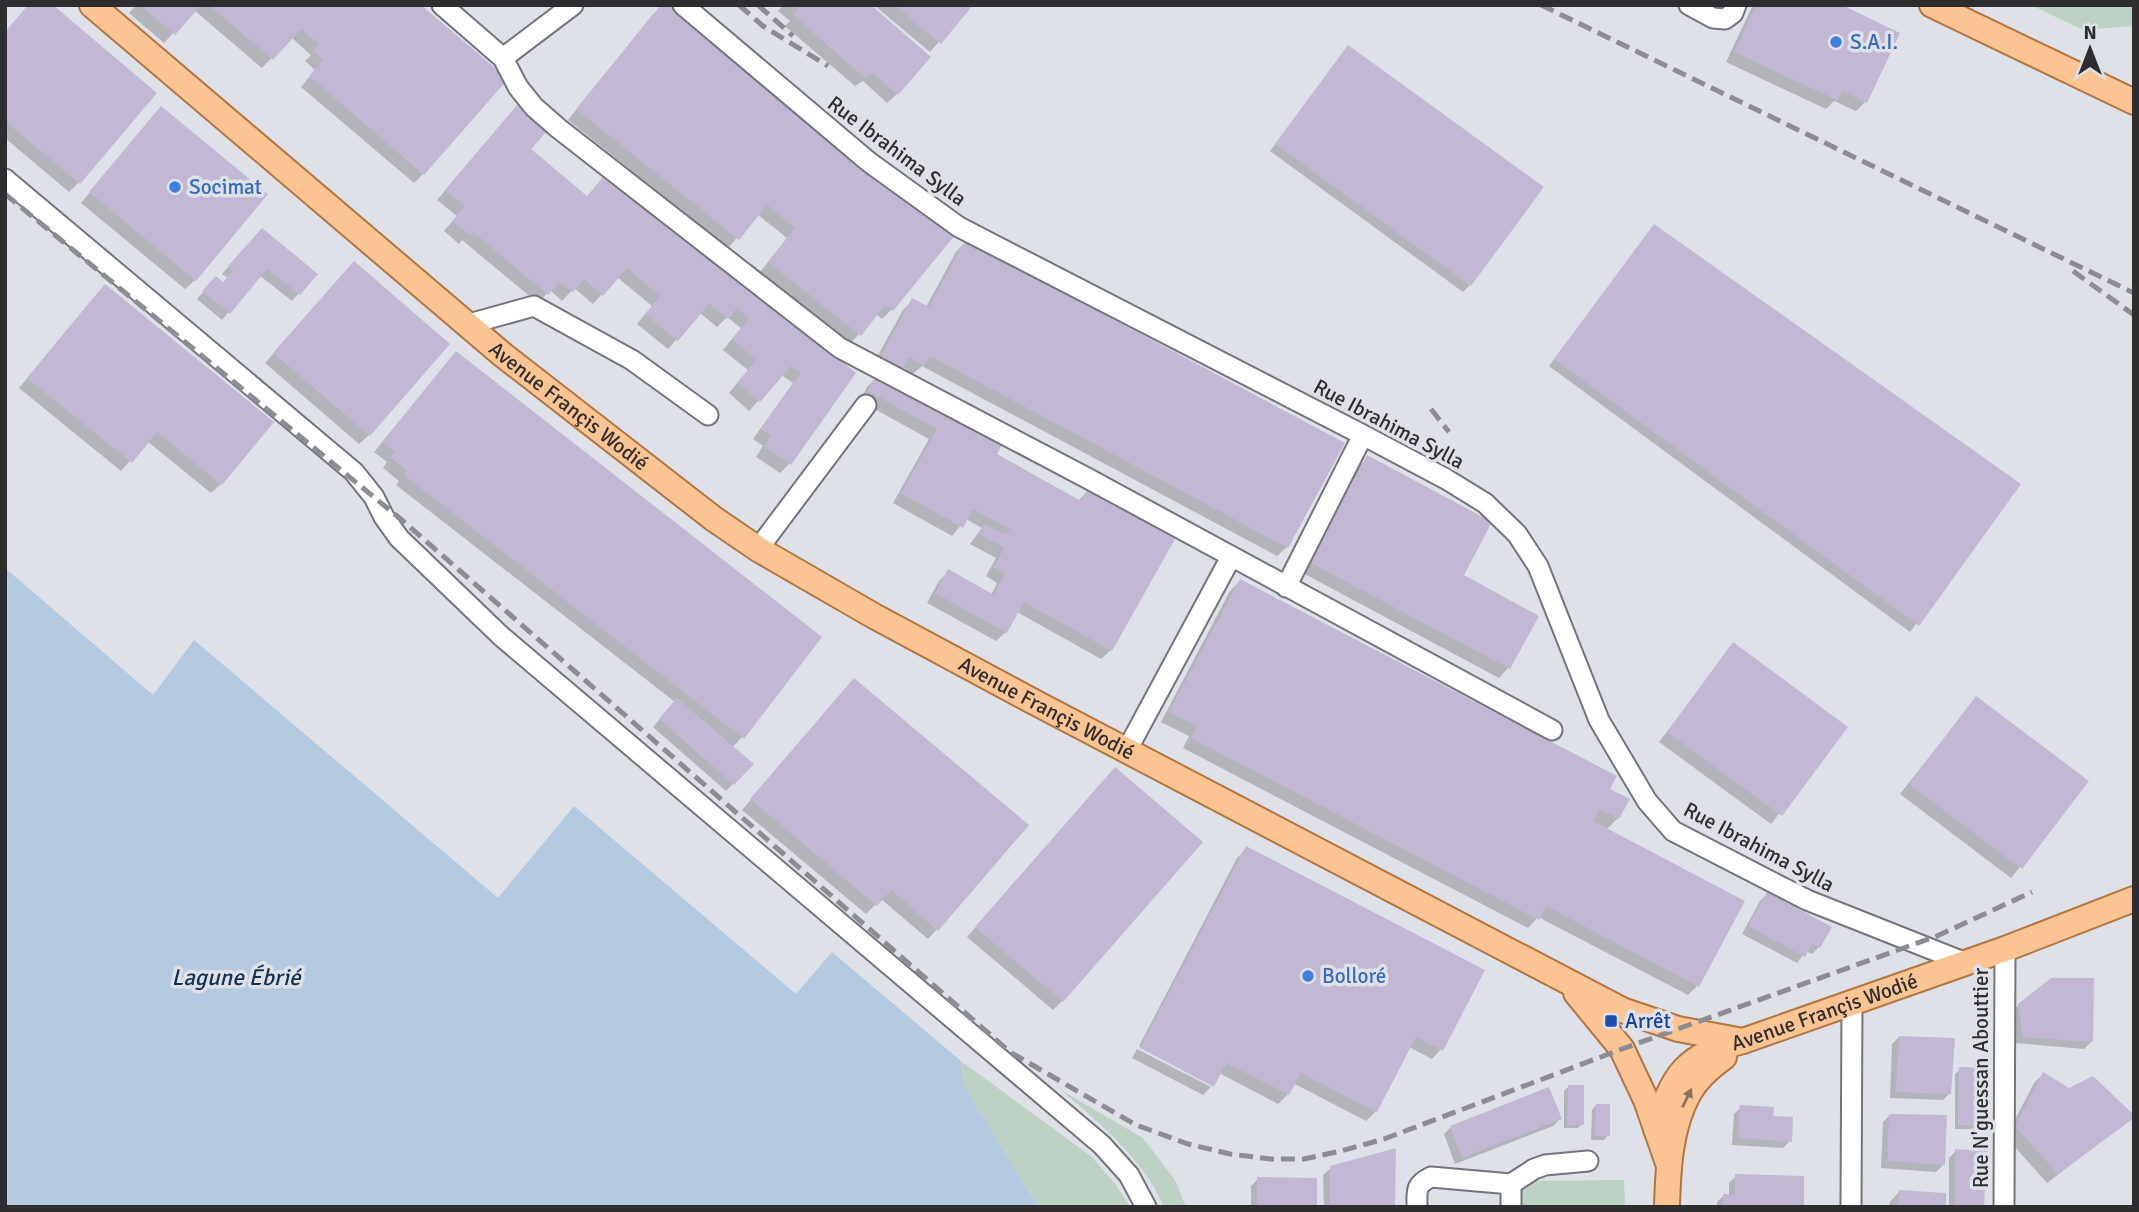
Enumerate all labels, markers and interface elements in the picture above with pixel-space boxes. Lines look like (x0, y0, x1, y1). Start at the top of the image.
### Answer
north arrow (2055, 14, 2125, 84)
text: N (2083, 21, 2097, 45)
place label: S.A.I. (1850, 29, 1898, 55)
marker: S.A.I. (1828, 34, 1844, 50)
street label: Rue Ibrahima Sylla (822, 90, 972, 212)
place label: Socimat (189, 174, 262, 200)
marker: Socimat (167, 179, 183, 195)
street label: Avenue Françis Wodié (483, 336, 654, 476)
street label: Rue Ibrahima Sylla (1309, 373, 1469, 475)
street label: Avenue Françis Wodié (954, 651, 1139, 765)
street label: Rue Ibrahima Sylla (1679, 796, 1839, 898)
water label: Lagune Ébrié (172, 963, 302, 992)
place label: Bolloré (1322, 963, 1386, 989)
street label: Rue N'guessan Abouttier (1968, 967, 1994, 1188)
marker: Bolloré (1300, 968, 1316, 984)
street label: Avenue Françis Wodié (1729, 968, 1921, 1056)
place label: Arrêt (1625, 1008, 1671, 1034)
marker: Arrêt (1603, 1013, 1619, 1029)
one-way arrow (1681, 1087, 1693, 1107)

